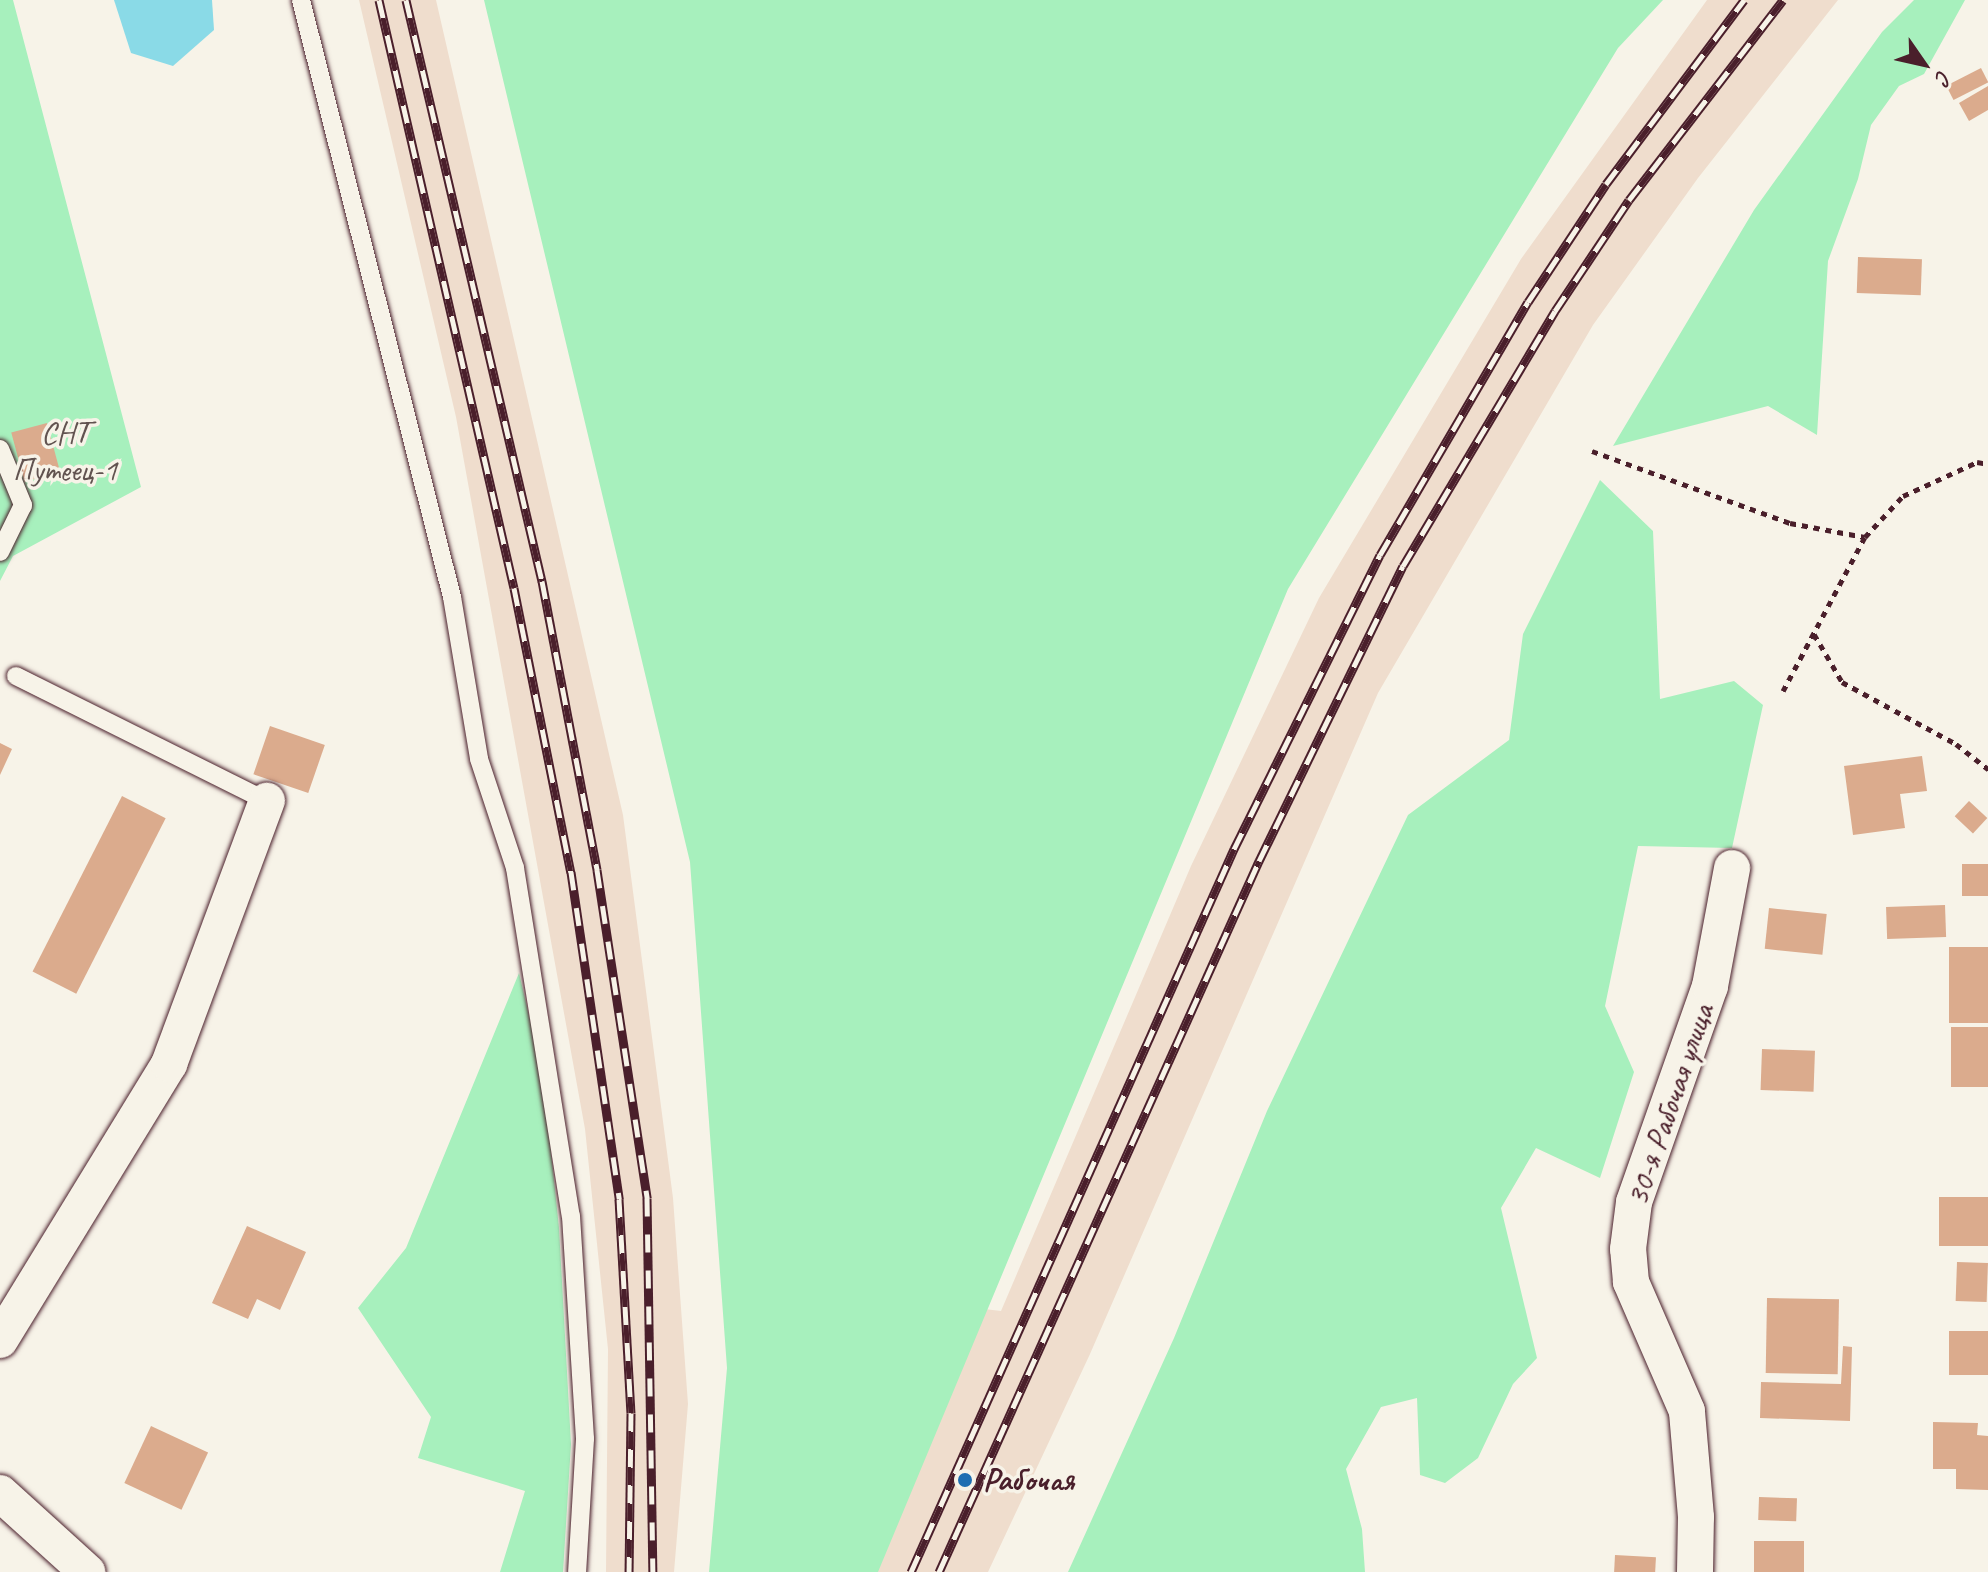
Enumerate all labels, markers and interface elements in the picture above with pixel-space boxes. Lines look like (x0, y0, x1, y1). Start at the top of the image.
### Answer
north arrow (1884, 24, 1964, 104)
text: С (1929, 65, 1959, 90)
park label: СНТ Путеец-1 (13, 415, 117, 490)
street label: 30-я Рабочая улица (1617, 998, 1723, 1212)
place label: Рабочая (983, 1461, 1074, 1499)
marker: Рабочая (954, 1469, 976, 1491)

